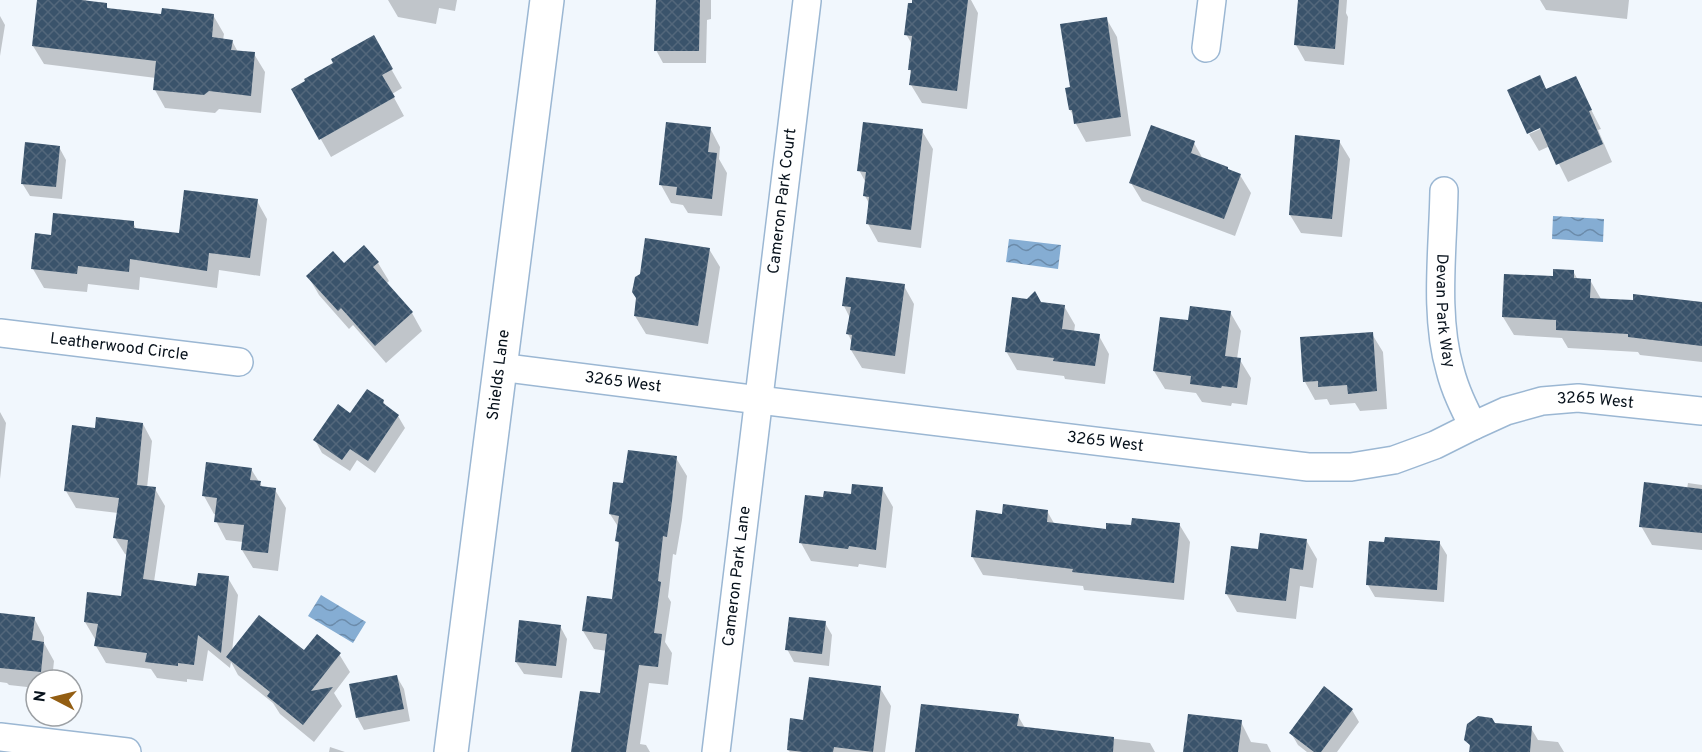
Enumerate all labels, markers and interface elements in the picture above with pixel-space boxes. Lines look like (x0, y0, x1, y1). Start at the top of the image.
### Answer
street label: Cameron Park Court (764, 127, 802, 275)
street label: Devan Park Way (1431, 253, 1459, 370)
street label: Leatherwood Circle (49, 329, 189, 366)
street label: Shields Lane (483, 329, 515, 422)
street label: 3265 West (584, 368, 662, 397)
street label: 3265 West (1556, 388, 1635, 414)
street label: 3265 West (1066, 428, 1145, 457)
street label: Cameron Park Lane (719, 505, 756, 648)
north arrow (24, 668, 84, 728)
text: N (30, 689, 52, 703)

